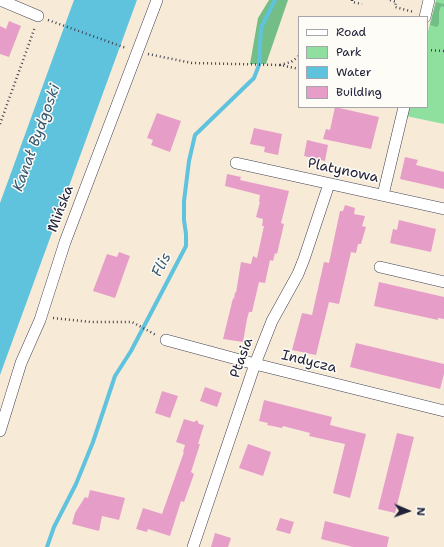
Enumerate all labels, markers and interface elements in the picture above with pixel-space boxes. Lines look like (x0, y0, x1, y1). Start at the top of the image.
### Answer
legend (298, 16, 428, 108)
text: Road (336, 24, 366, 40)
text: Park (336, 44, 362, 60)
text: Water (336, 64, 371, 80)
water label: Kanał Bydgoski (9, 82, 65, 194)
text: Building (336, 84, 382, 100)
street label: Platynowa (306, 155, 380, 187)
street label: Mińska (44, 183, 78, 235)
water label: Flis (148, 250, 176, 280)
street label: Ptasia (227, 336, 257, 380)
street label: Indycza (280, 347, 338, 377)
north arrow (388, 491, 428, 531)
text: N (413, 507, 428, 516)

